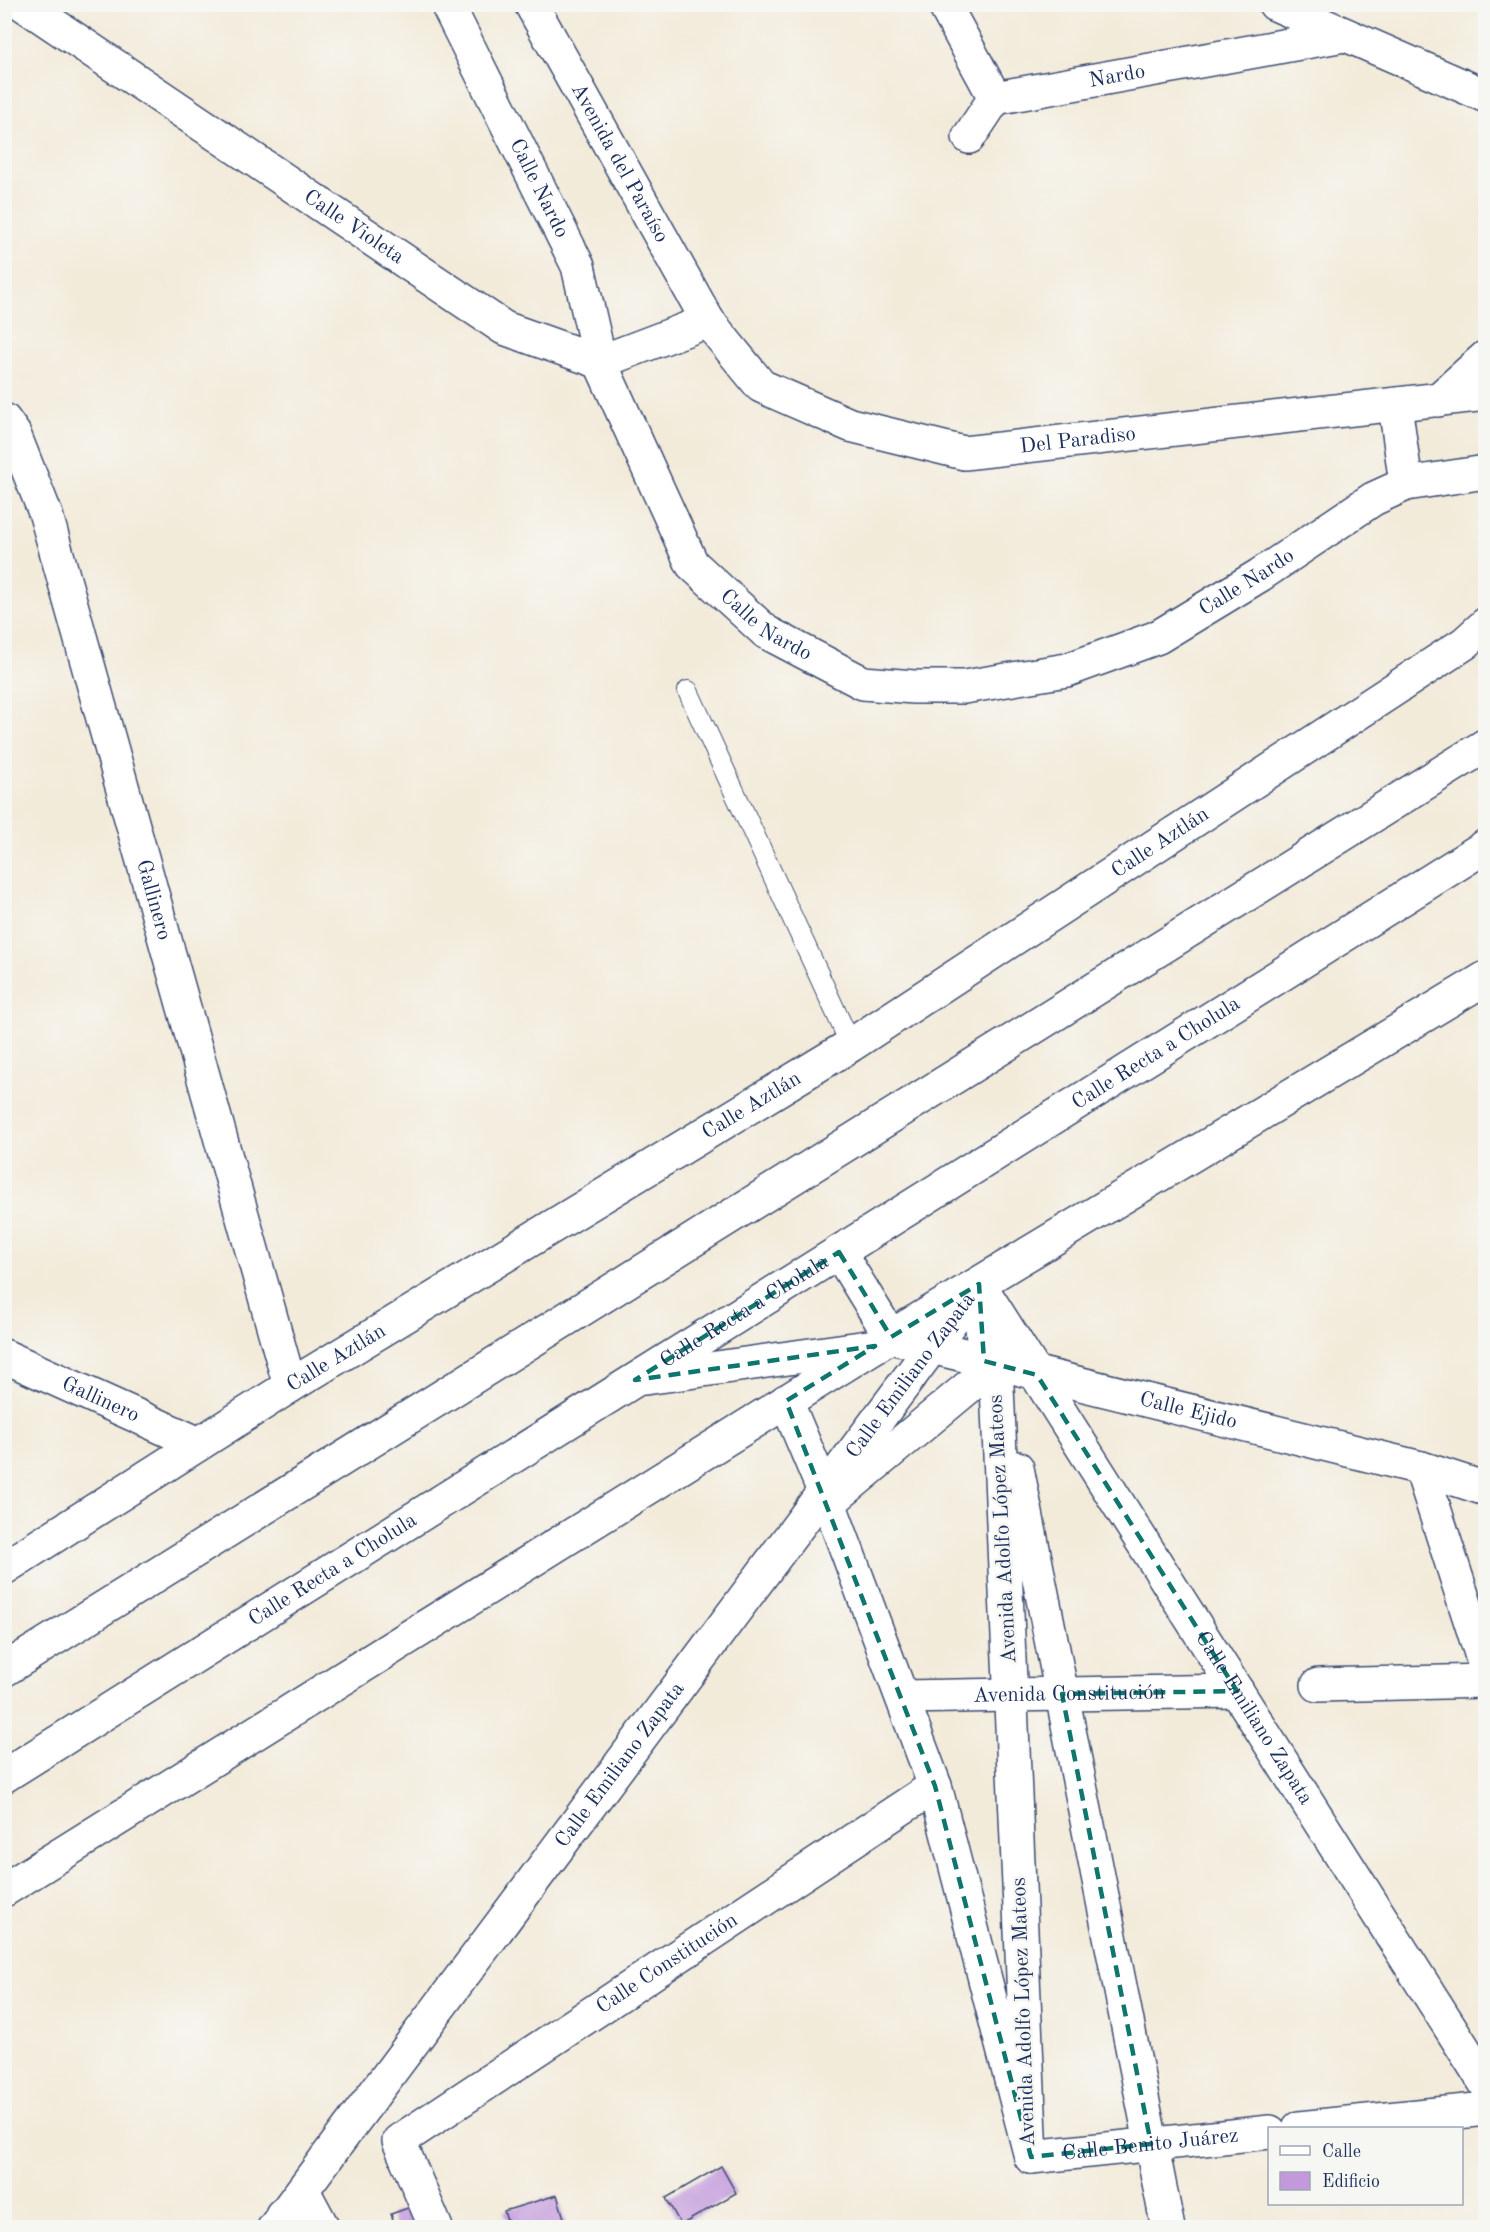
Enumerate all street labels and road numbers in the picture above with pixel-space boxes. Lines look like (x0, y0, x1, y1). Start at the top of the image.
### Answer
street label: Nardo (1087, 61, 1147, 91)
street label: Avenida del Paraíso (567, 80, 673, 246)
street label: Calle Nardo (506, 135, 573, 241)
street label: Calle Violeta (300, 186, 408, 268)
street label: Del Paradiso (1019, 423, 1137, 457)
street label: Calle Nardo (1195, 545, 1298, 620)
street label: Calle Nardo (716, 585, 815, 665)
street label: Calle Aztlán (1108, 803, 1212, 882)
street label: Gallinero (133, 857, 175, 942)
street label: Calle Recta a Cholula (1068, 993, 1244, 1114)
street label: Calle Aztlán (698, 1068, 804, 1143)
street label: Calle Recta a Cholula (657, 1251, 832, 1372)
street label: Calle Emiliano Zapata (842, 1289, 979, 1462)
street label: Calle Aztlán (283, 1320, 389, 1396)
street label: Gallinero (59, 1373, 143, 1426)
street label: Calle Ejido (1138, 1388, 1239, 1433)
street label: Avenida Adolfo López Mateos (985, 1394, 1021, 1664)
street label: Calle Recta a Cholula (245, 1509, 420, 1630)
street label: Calle Emiliano Zapata (1191, 1628, 1317, 1808)
street label: Calle Emiliano Zapata (551, 1678, 688, 1852)
street label: Avenida Constitución (973, 1682, 1165, 1706)
street label: Avenida Adolfo López Mateos (1009, 1877, 1039, 2147)
street label: Calle Constitución (593, 1909, 741, 2018)
street label: Calle Benito Juárez (1061, 2125, 1239, 2164)

